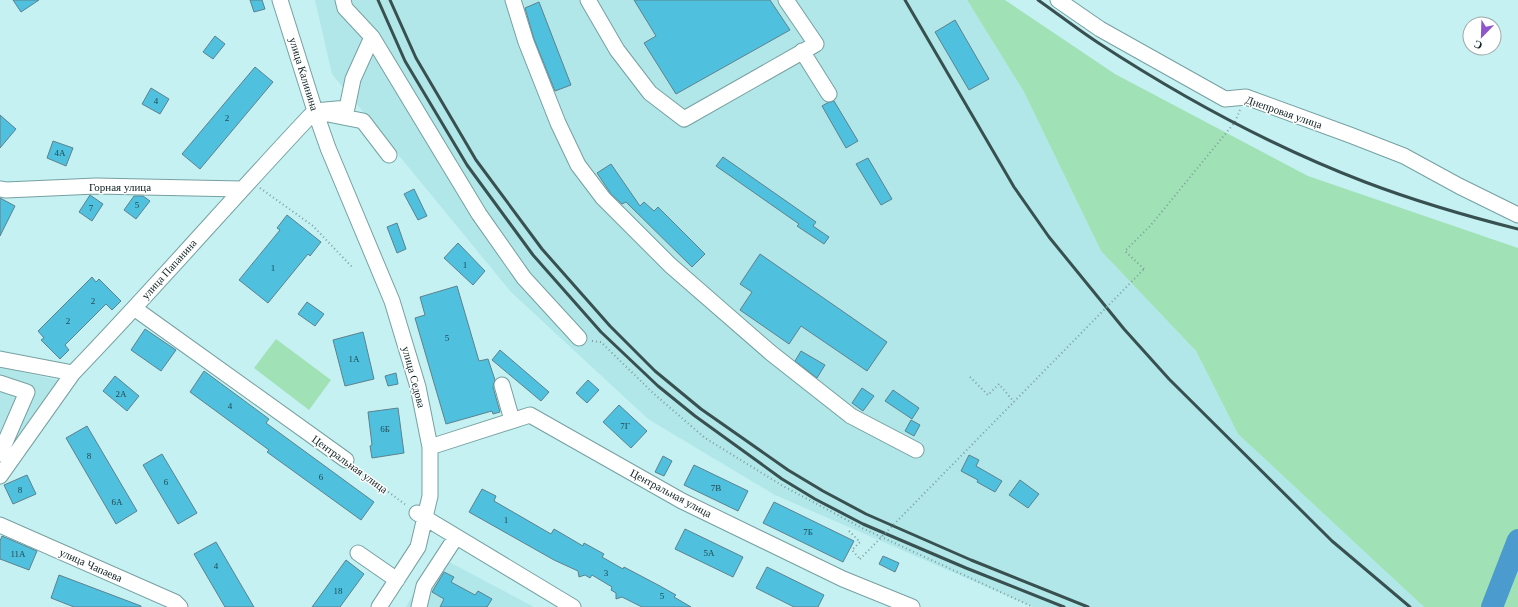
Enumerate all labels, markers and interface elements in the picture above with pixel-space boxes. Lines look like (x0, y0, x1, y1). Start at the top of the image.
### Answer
north arrow (1462, 16, 1502, 56)
street label: улица Калинина (287, 36, 321, 112)
text: С (1472, 38, 1484, 52)
street label: Днепровая улица (1244, 93, 1324, 131)
house number: 4 (154, 96, 159, 106)
house number: 2 (225, 113, 229, 123)
house number: 4А (55, 148, 66, 158)
street label: Горная улица (89, 181, 151, 193)
house number: 5 (135, 200, 140, 210)
house number: 7 (89, 203, 94, 213)
street label: улица Папанина (139, 237, 199, 301)
house number: 1 (463, 260, 467, 270)
house number: 1 (271, 263, 275, 273)
house number: 2 (91, 296, 95, 306)
house number: 2 (66, 316, 70, 326)
house number: 5 (445, 333, 450, 343)
street label: улица Седова (400, 345, 428, 409)
house number: 1А (349, 354, 360, 364)
house number: 2А (116, 389, 127, 399)
house number: 4 (228, 401, 233, 411)
house number: 7Г (620, 421, 630, 431)
house number: 6Б (380, 424, 390, 434)
street label: Центральная улица (310, 433, 390, 495)
house number: 8 (87, 451, 92, 461)
street label: Центральная улица (628, 466, 714, 520)
house number: 6 (319, 472, 324, 482)
house number: 6 (164, 477, 169, 487)
house number: 7В (711, 483, 721, 493)
house number: 8 (18, 485, 23, 495)
house number: 6А (112, 497, 123, 507)
house number: 1 (504, 515, 508, 525)
house number: 7Б (803, 527, 813, 537)
street label: улица Чапаева (58, 546, 124, 584)
house number: 5А (704, 548, 715, 558)
house number: 11А (10, 549, 26, 559)
house number: 4 (214, 561, 219, 571)
house number: 3 (604, 568, 609, 578)
house number: 18 (334, 586, 343, 596)
house number: 5 (660, 591, 665, 601)

